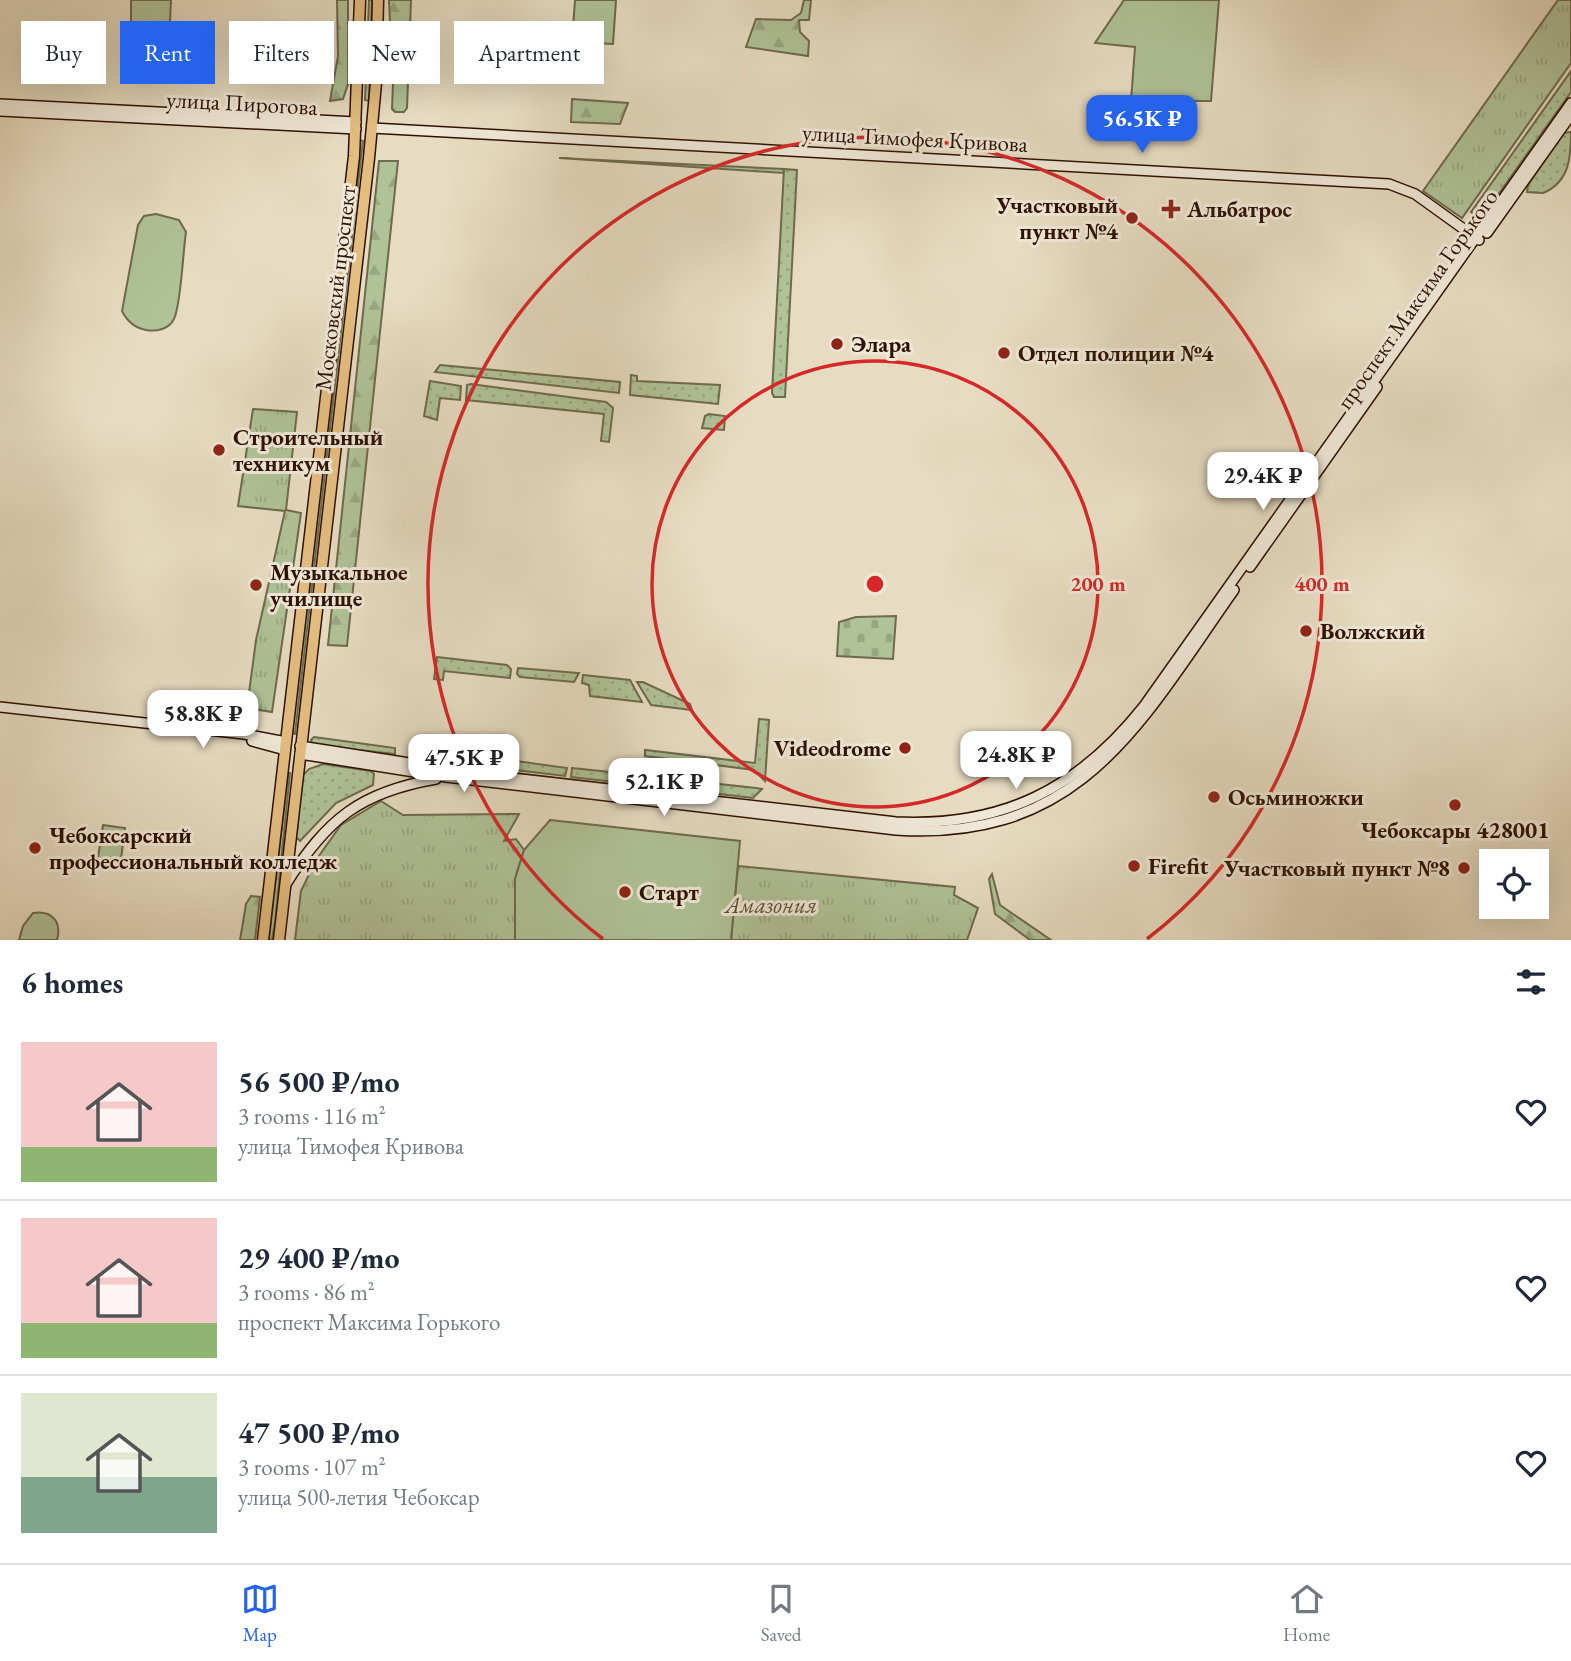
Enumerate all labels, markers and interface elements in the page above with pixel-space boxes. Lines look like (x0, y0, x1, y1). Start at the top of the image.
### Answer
chip: Buy (21, 21, 106, 84)
chip: Rent (120, 21, 215, 84)
chip: Filters (229, 21, 334, 84)
chip: New (348, 21, 440, 84)
chip: Apartment (454, 21, 604, 84)
street label: улица Пирогова (166, 84, 319, 122)
pin: 56.5K ₽ (1077, 96, 1207, 155)
text: 56.5K ₽ (1102, 103, 1182, 133)
street label: улица Тимофея Кривова (801, 117, 1029, 159)
street label: Московский проспект (308, 183, 363, 392)
street label: проспект Максима Горького (1329, 183, 1505, 415)
place label: Участковый пункт №4 (995, 190, 1119, 246)
place label: Альбатрос (1186, 194, 1292, 224)
marker: Альбатрос (1161, 199, 1181, 219)
marker: Участковый пункт №4 (1124, 210, 1140, 226)
place label: Элара (851, 329, 912, 359)
marker: Элара (829, 336, 845, 352)
place label: Отдел полиции №4 (1018, 338, 1214, 368)
marker: Отдел полиции №4 (996, 345, 1012, 361)
place label: Строительный техникум (233, 422, 384, 478)
marker: Строительный техникум (211, 442, 227, 458)
pin: 29.4K ₽ (1198, 452, 1328, 512)
text: 29.4K ₽ (1223, 460, 1303, 490)
place label: Музыкальное училище (270, 557, 408, 613)
text: 200 m (1070, 570, 1126, 597)
text: 400 m (1294, 570, 1350, 597)
centre of rings (863, 572, 887, 596)
marker: Музыкальное училище (248, 577, 264, 593)
place label: Волжский (1320, 616, 1426, 646)
marker: Волжский (1298, 623, 1314, 639)
pin: 58.8K ₽ (138, 690, 268, 750)
text: 58.8K ₽ (163, 698, 243, 728)
pin: 24.8K ₽ (951, 732, 1081, 791)
place label: Videodrome (773, 733, 891, 763)
pin: 47.5K ₽ (399, 734, 529, 794)
text: 24.8K ₽ (976, 739, 1056, 769)
marker: Videodrome (897, 740, 913, 756)
text: 47.5K ₽ (424, 742, 504, 772)
pin: 52.1K ₽ (599, 758, 729, 818)
text: 52.1K ₽ (624, 766, 704, 796)
place label: Осьминожки (1228, 782, 1364, 812)
marker: Осьминожки (1206, 789, 1222, 805)
marker: Чебоксары 428001 (1447, 797, 1463, 813)
place label: Чебоксары 428001 (1361, 815, 1549, 845)
place label: Чебоксарский профессиональный колледж (49, 820, 338, 876)
marker: Чебоксарский профессиональный колледж (27, 840, 43, 856)
map controls (1479, 849, 1549, 919)
button: locate (1479, 849, 1549, 919)
place label: Firefit (1148, 851, 1209, 881)
place label: Участковый пункт №8 (1223, 853, 1450, 883)
marker: Firefit (1126, 858, 1142, 874)
marker: Участковый пункт №8 (1456, 860, 1472, 876)
place label: Старт (639, 877, 699, 907)
marker: Старт (617, 884, 633, 900)
park label: Амазония (723, 890, 817, 920)
text: 6 homes (21, 963, 123, 1002)
icon: filters (1512, 963, 1550, 1001)
text: 56 500 ₽/mo (238, 1062, 400, 1101)
icon: home (77, 1070, 161, 1154)
icon: heart (1512, 1093, 1550, 1131)
text: 3 rooms · 116 m² (238, 1101, 386, 1131)
text: улица Тимофея Кривова (238, 1131, 464, 1161)
text: 29 400 ₽/mo (238, 1238, 400, 1277)
icon: home (77, 1246, 161, 1330)
icon: heart (1512, 1269, 1550, 1307)
text: 3 rooms · 86 m² (238, 1277, 375, 1307)
text: проспект Максима Горького (238, 1307, 500, 1337)
text: 47 500 ₽/mo (238, 1413, 400, 1452)
icon: home (77, 1421, 161, 1505)
icon: heart (1512, 1444, 1550, 1482)
text: 3 rooms · 107 m² (238, 1452, 386, 1482)
text: улица 500-летия Чебоксар (238, 1482, 480, 1512)
tab: Map (241, 1580, 279, 1647)
tab: Saved (761, 1580, 801, 1647)
tab: Home (1283, 1580, 1330, 1647)

